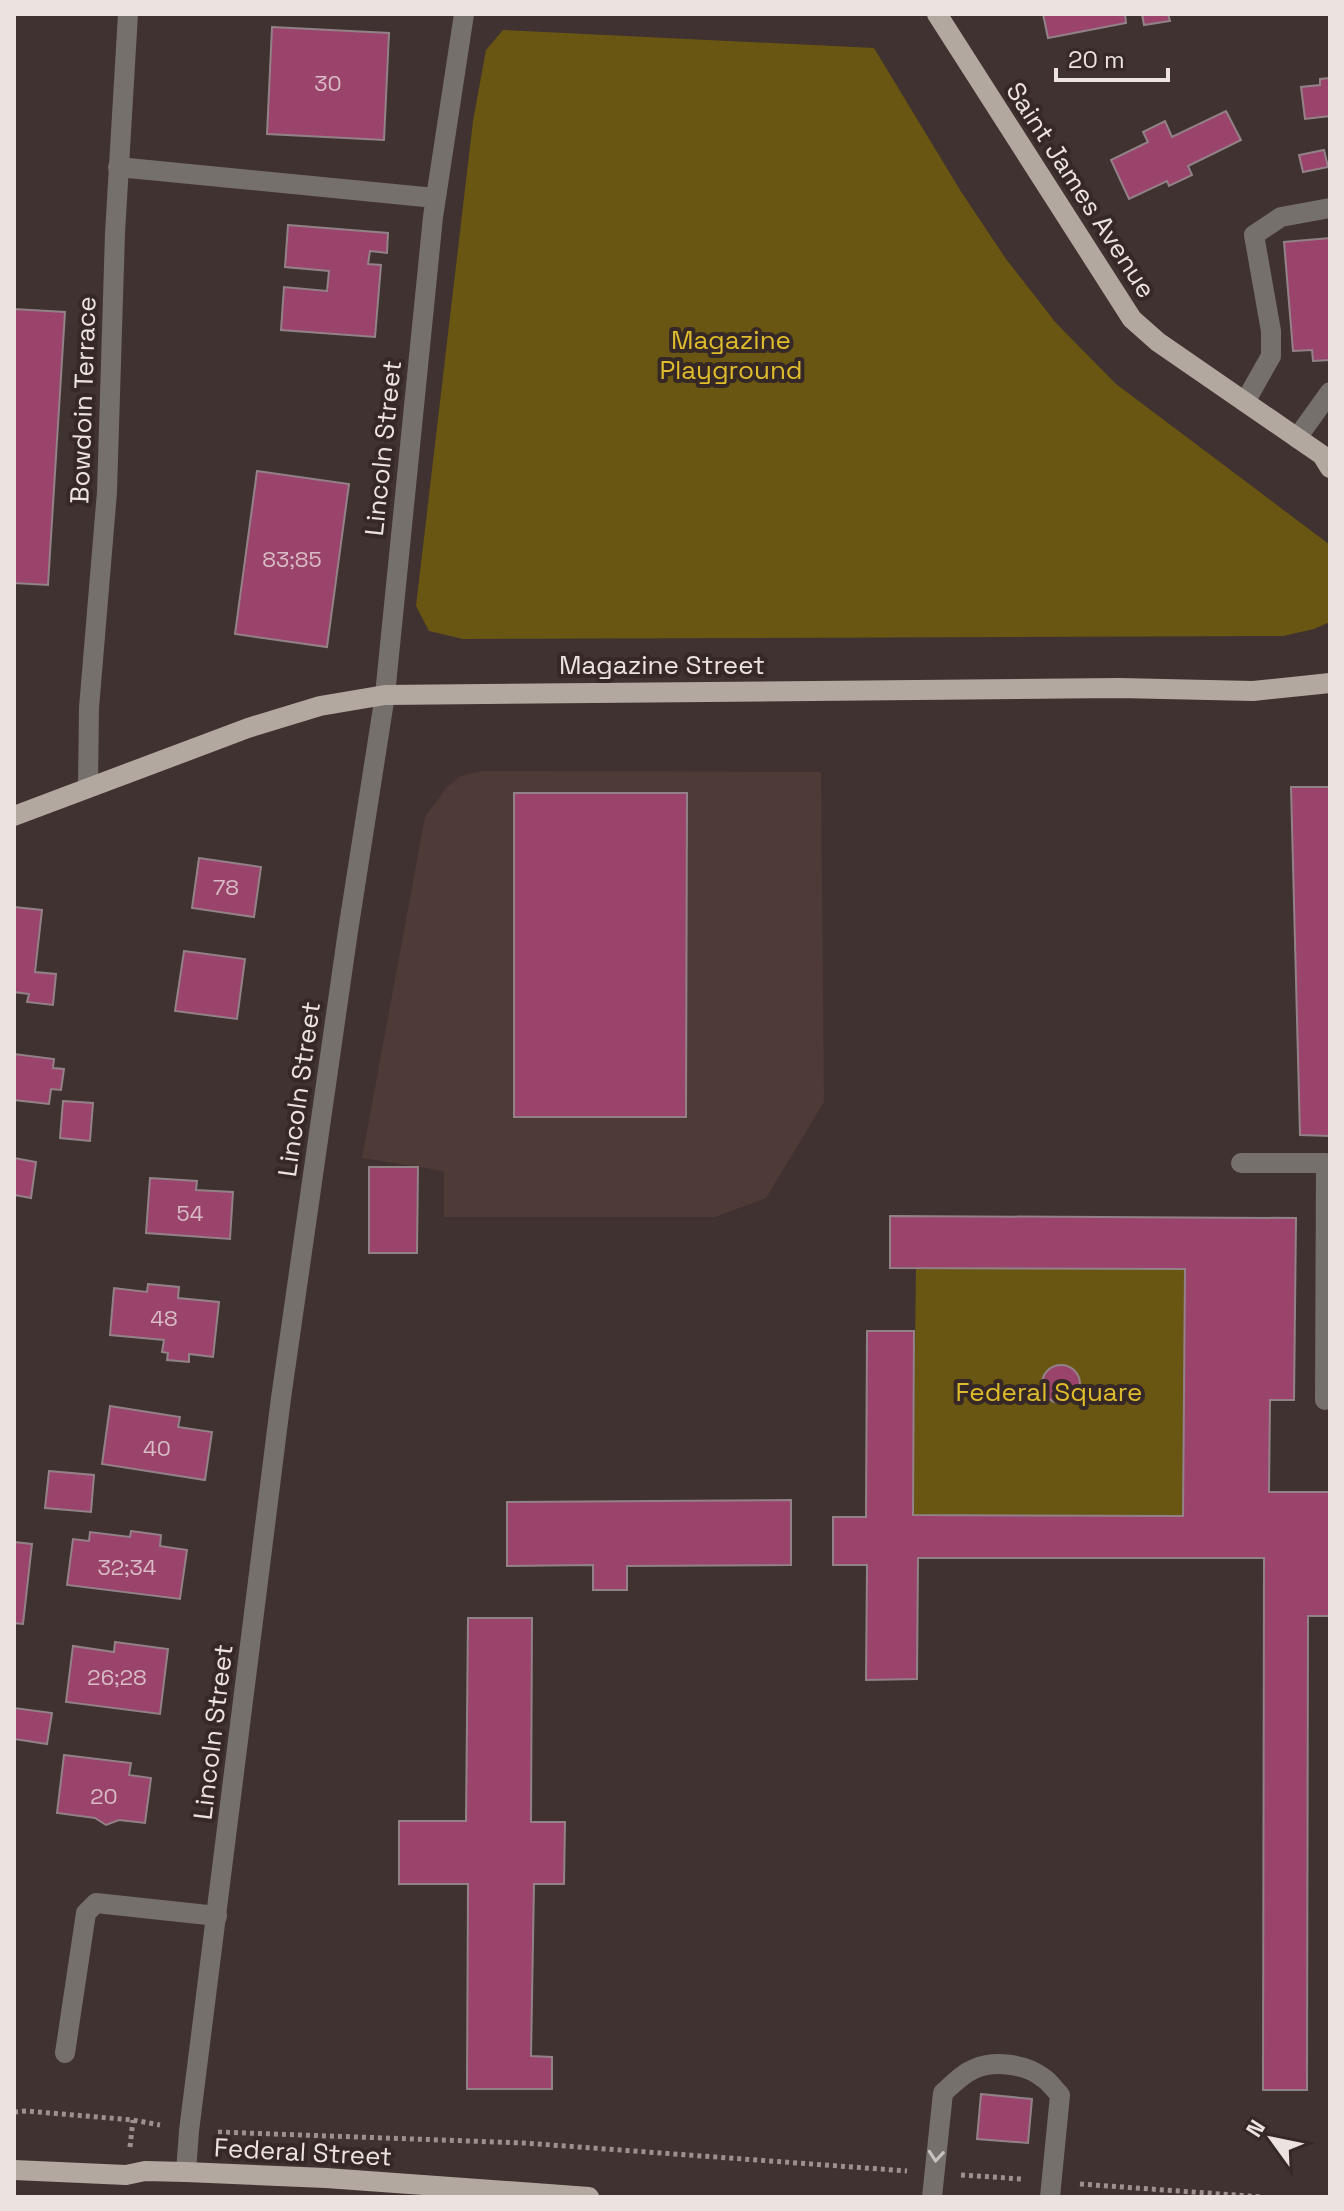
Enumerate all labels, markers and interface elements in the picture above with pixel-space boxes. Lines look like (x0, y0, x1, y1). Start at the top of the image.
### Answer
scale bar (1056, 32, 1168, 82)
text: 20 m (1068, 44, 1125, 75)
house number: 30 (314, 69, 342, 97)
street label: Saint James Avenue (998, 76, 1164, 304)
street label: Bowdoin Terrace (62, 296, 104, 504)
park label: Magazine Playground (659, 323, 803, 387)
street label: Lincoln Street (357, 358, 409, 538)
house number: 83;85 (262, 545, 322, 573)
street label: Magazine Street (559, 648, 765, 682)
house number: 78 (213, 873, 239, 901)
street label: Lincoln Street (270, 999, 328, 1179)
house number: 54 (177, 1199, 204, 1227)
house number: 48 (150, 1304, 178, 1332)
park label: Federal Square (955, 1375, 1143, 1409)
house number: 40 (143, 1434, 171, 1462)
house number: 32;34 (97, 1553, 157, 1581)
street label: Lincoln Street (185, 1642, 241, 1822)
house number: 26;28 (87, 1663, 147, 1691)
house number: 20 (90, 1782, 118, 1810)
north arrow (1232, 2099, 1312, 2179)
text: N (1239, 2114, 1271, 2142)
street label: Federal Street (213, 2130, 393, 2174)
one-way arrow (928, 2150, 945, 2163)

